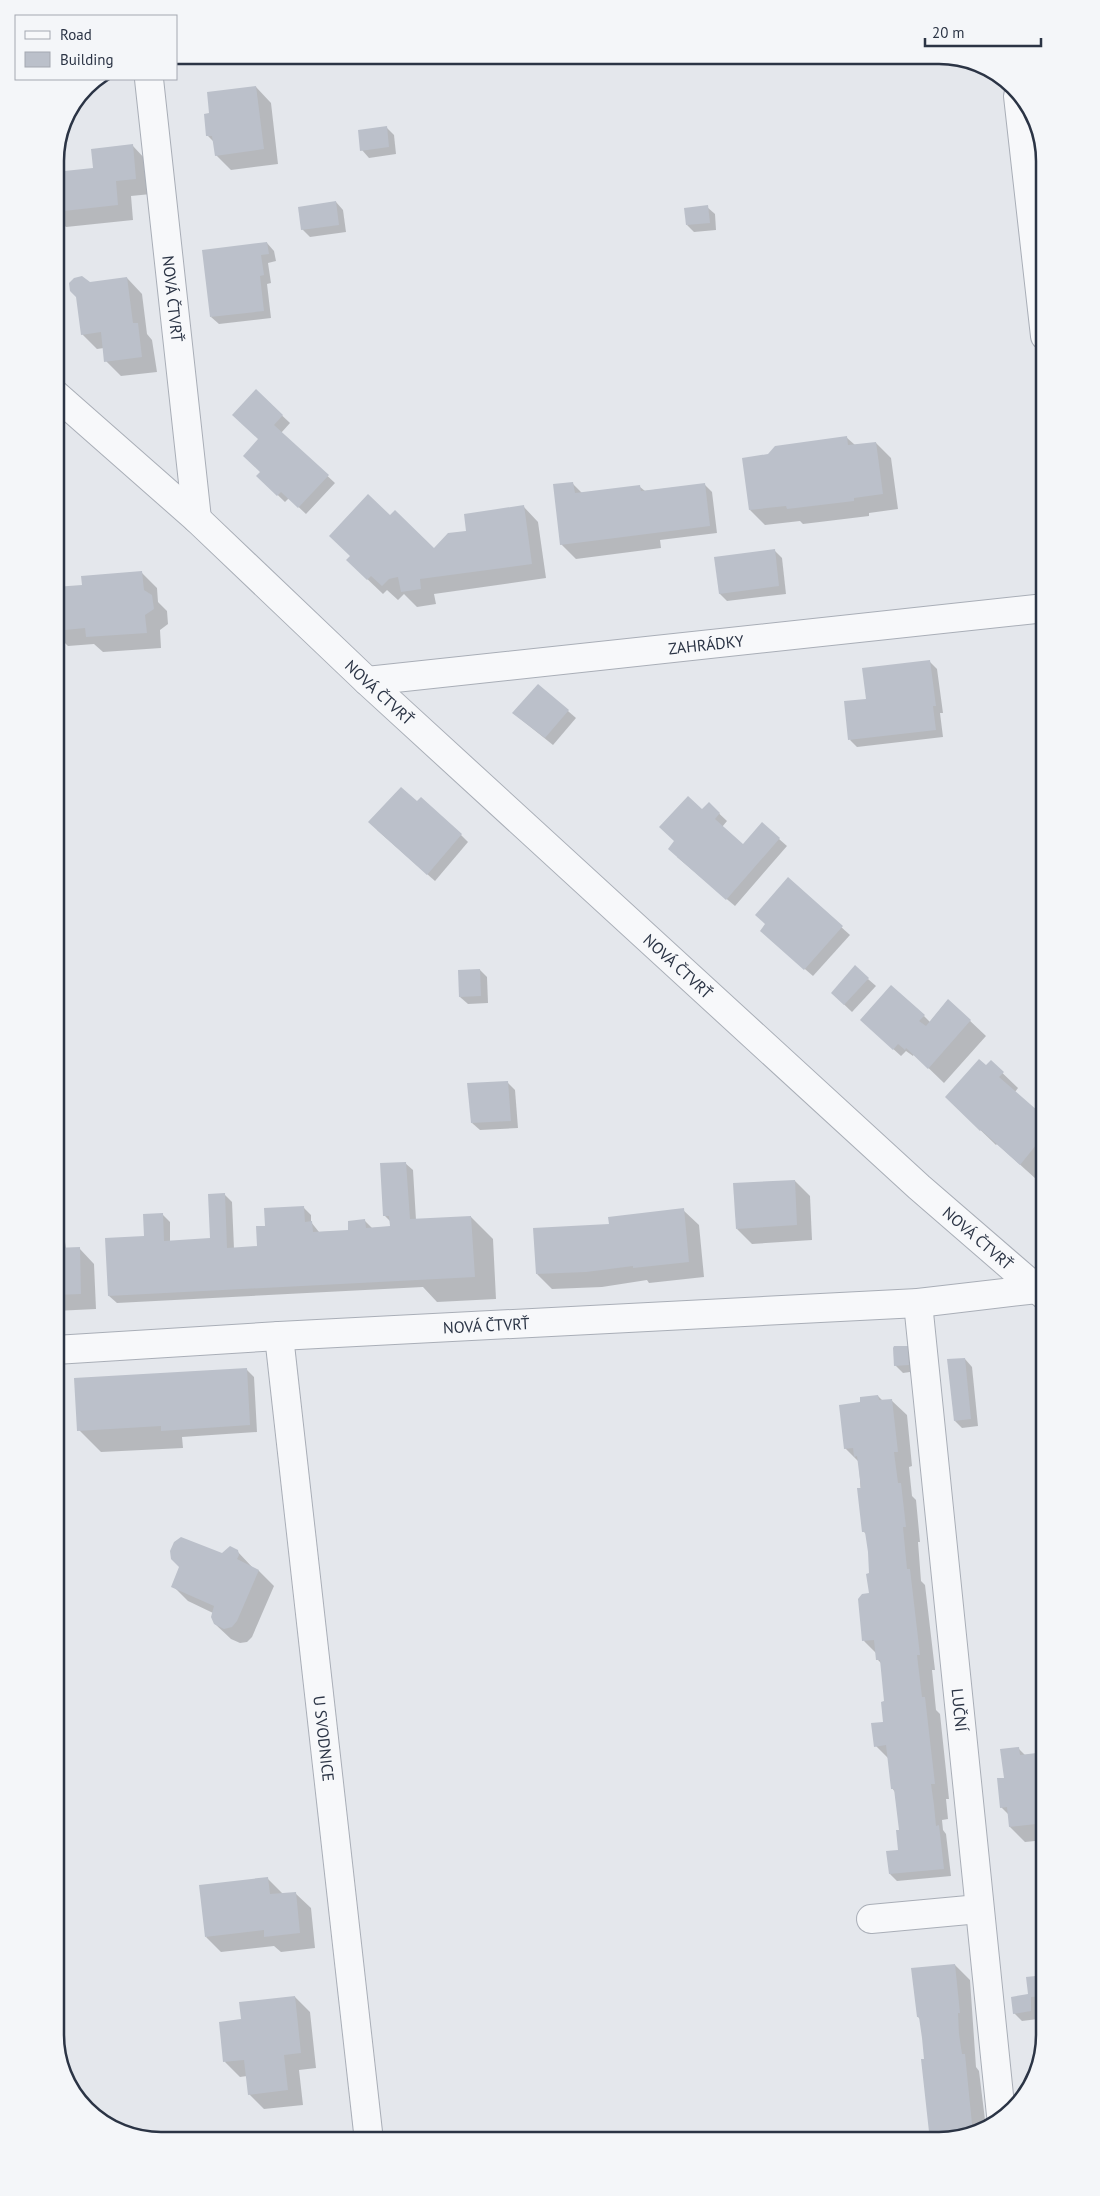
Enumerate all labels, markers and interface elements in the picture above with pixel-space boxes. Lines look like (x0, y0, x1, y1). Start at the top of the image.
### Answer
legend (15, 15, 178, 80)
scale bar (925, 15, 1041, 47)
text: 20 m (932, 23, 965, 42)
text: Road (60, 25, 92, 44)
text: Building (60, 50, 114, 69)
street label: NOVÁ ČTVRŤ (158, 254, 188, 343)
street label: ZAHRÁDKY (667, 630, 745, 658)
street label: NOVÁ ČTVRŤ (341, 656, 418, 729)
street label: NOVÁ ČTVRŤ (639, 929, 717, 1003)
street label: NOVÁ ČTVRŤ (939, 1202, 1018, 1274)
street label: NOVÁ ČTVRŤ (442, 1313, 530, 1338)
street label: LUČNÍ (947, 1687, 972, 1733)
street label: U SVODNICE (309, 1694, 339, 1783)

